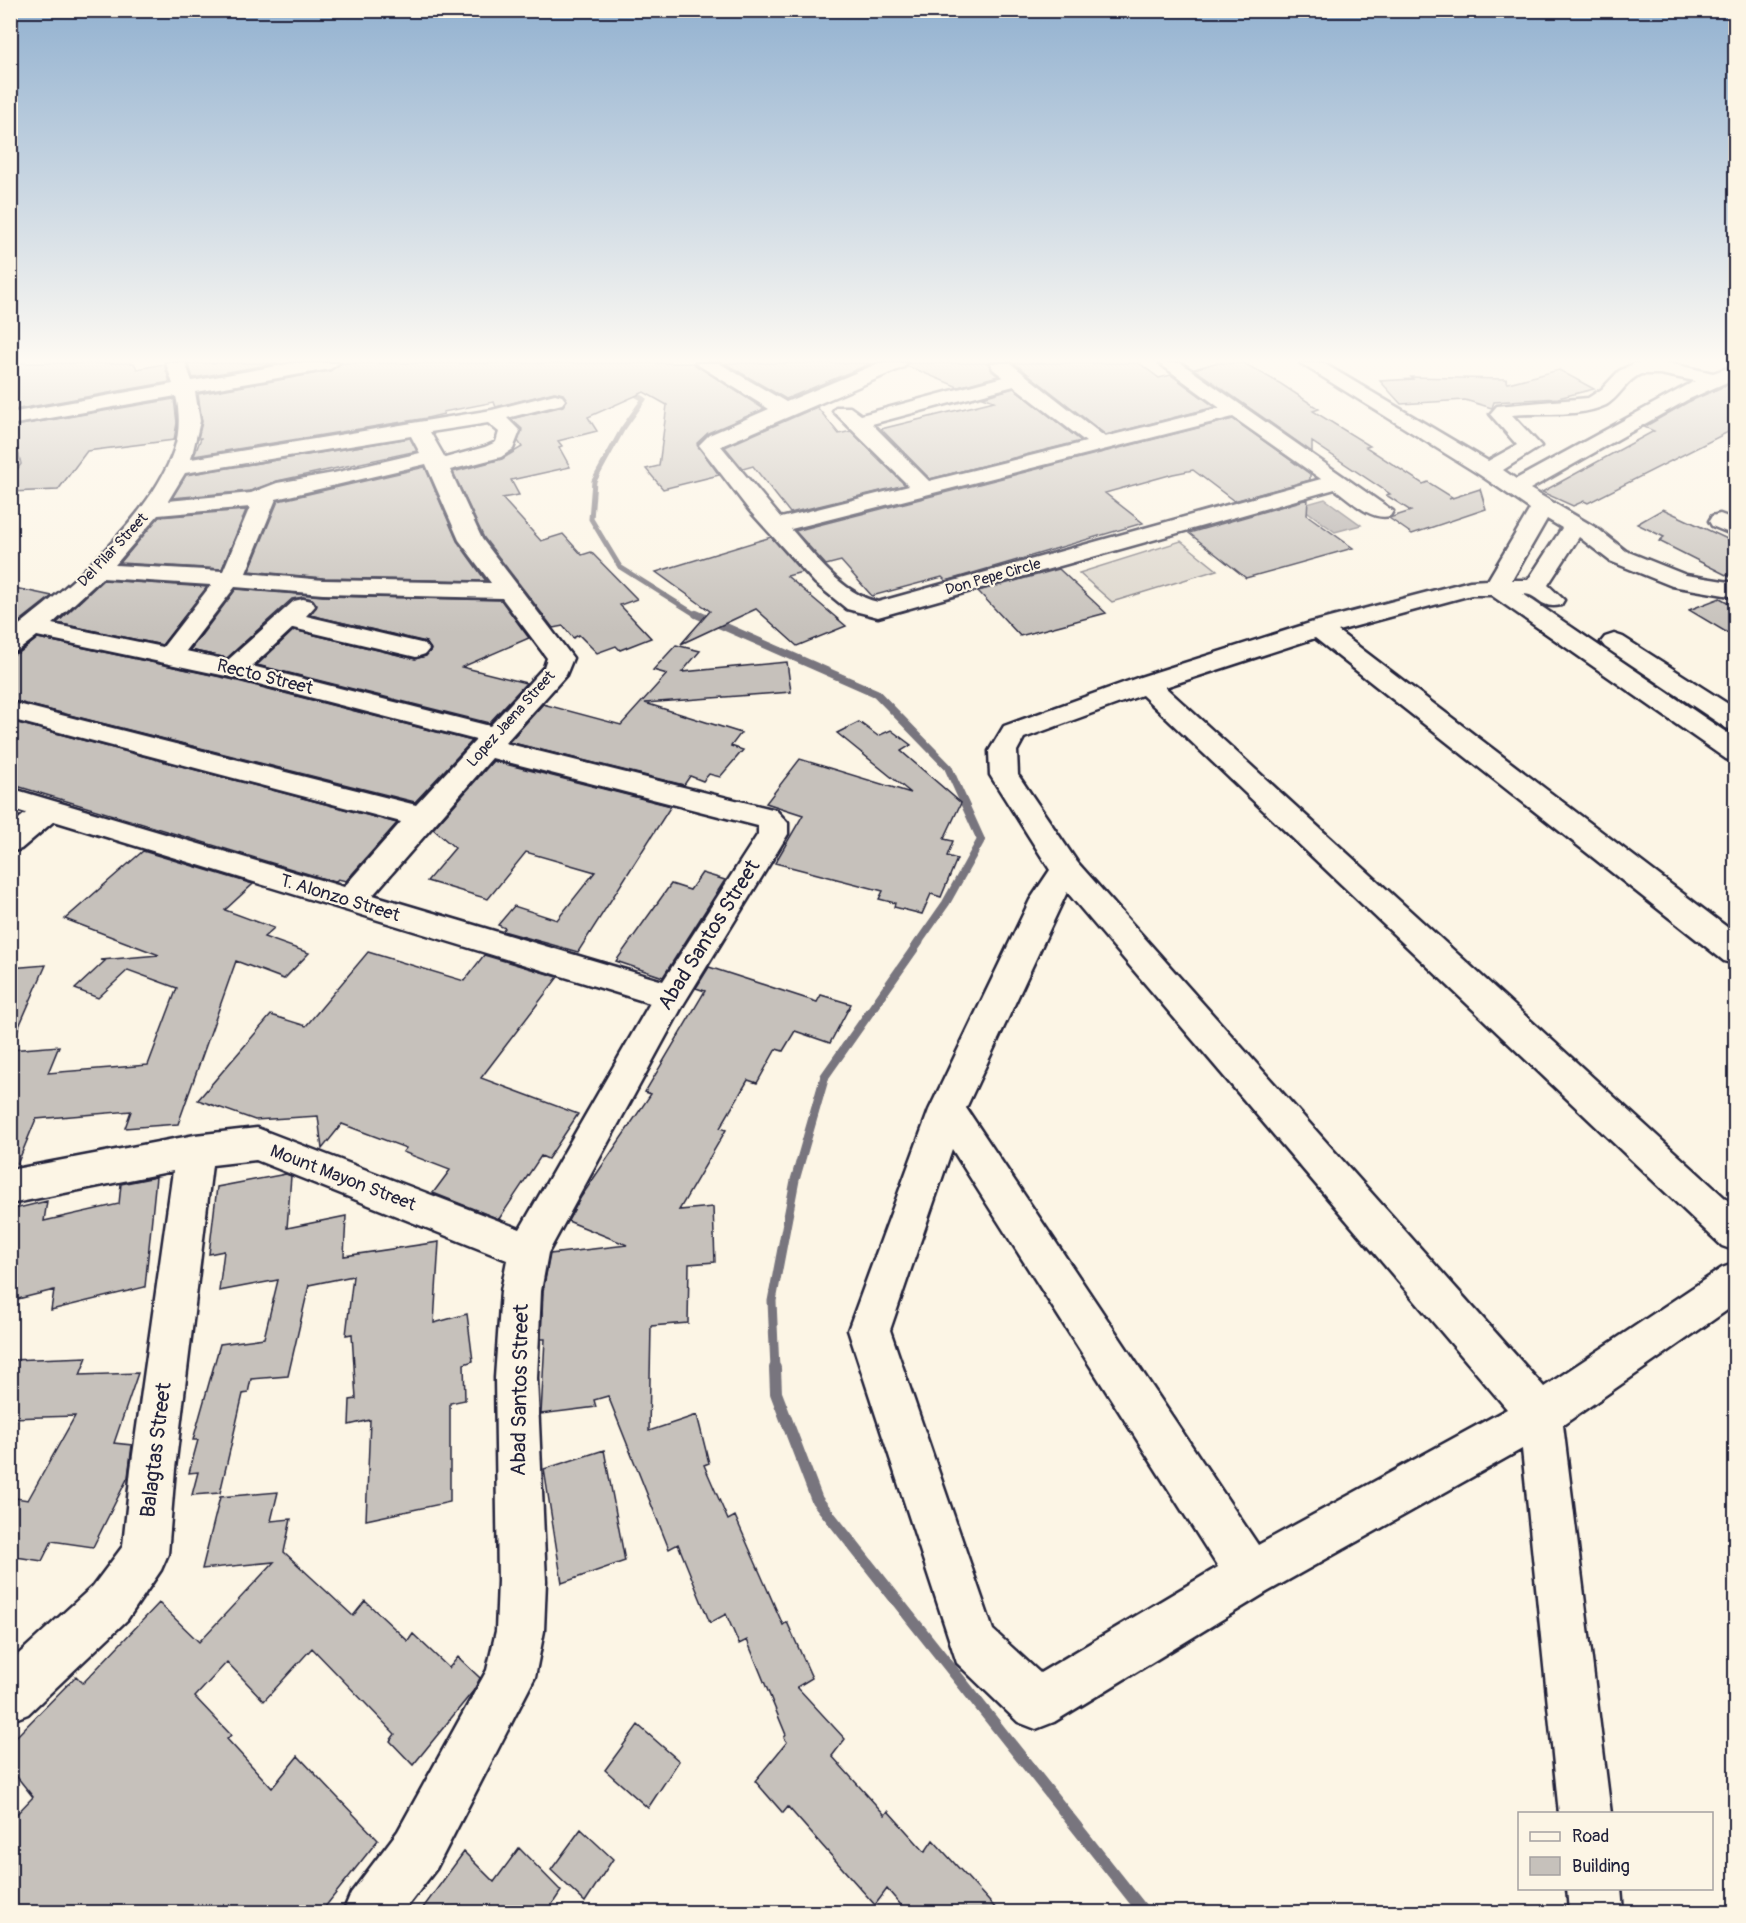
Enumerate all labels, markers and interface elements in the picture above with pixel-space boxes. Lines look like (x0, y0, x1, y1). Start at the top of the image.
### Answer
street label: Del Pilar Street (74, 508, 153, 591)
street label: Don Pepe Circle (943, 554, 1043, 600)
street label: Recto Street (215, 654, 316, 700)
street label: Lopez Jaena Street (463, 666, 560, 771)
street label: Abad Santos Street (652, 854, 766, 1015)
street label: T. Alonzo Street (277, 869, 403, 927)
street label: Mount Mayon Street (267, 1140, 420, 1217)
street label: Abad Santos Street (505, 1303, 535, 1476)
street label: Balagtas Street (134, 1380, 178, 1519)
legend (1518, 1812, 1713, 1890)
text: Road (1572, 1825, 1609, 1848)
text: Building (1572, 1855, 1630, 1878)

